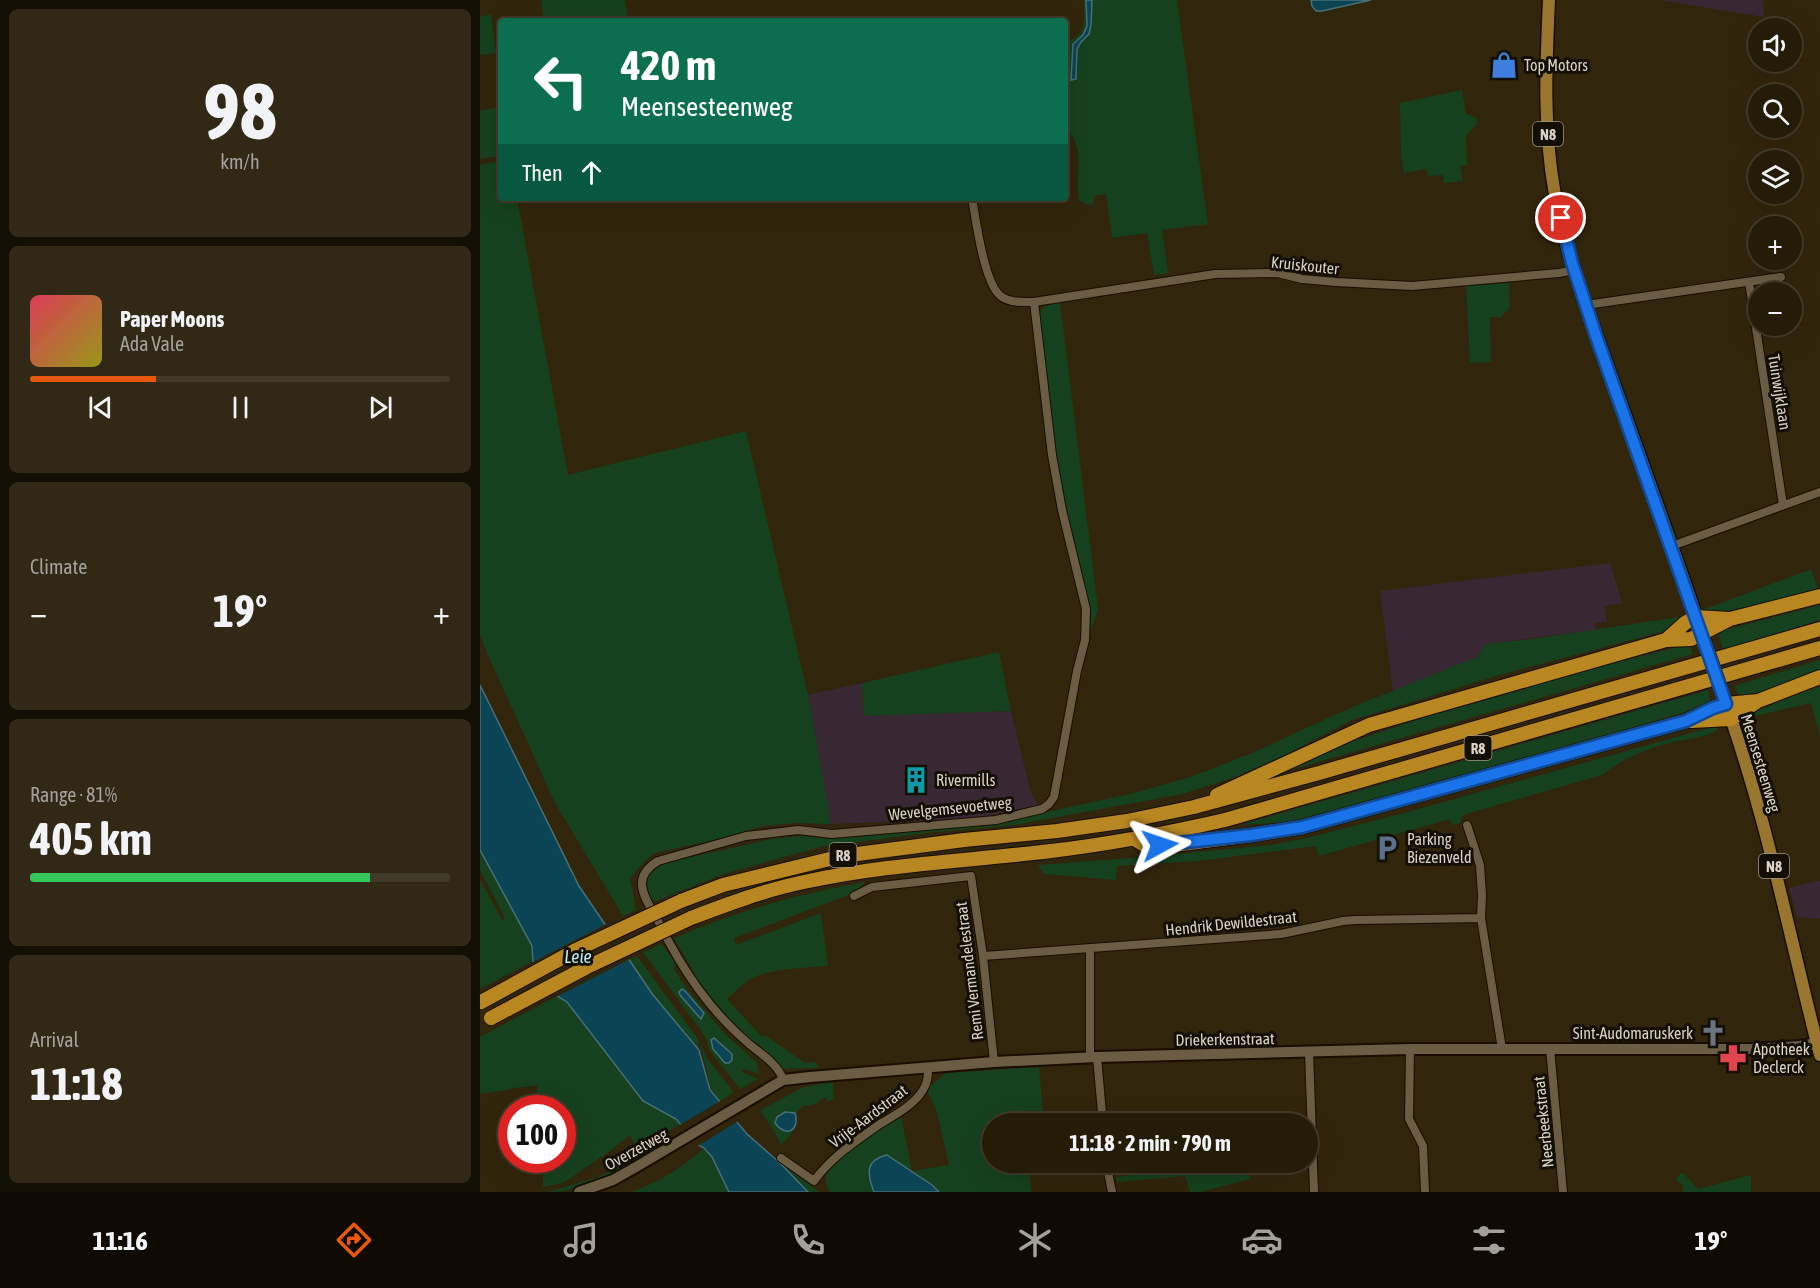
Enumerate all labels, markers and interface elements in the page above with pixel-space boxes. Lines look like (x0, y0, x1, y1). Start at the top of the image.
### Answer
map controls (1748, 18, 1802, 336)
button: sound (1748, 18, 1802, 72)
text: 420 m (621, 41, 716, 89)
icon: left (522, 42, 600, 120)
shop icon: Top Motors (1489, 50, 1519, 80)
place label: Top Motors (1524, 56, 1588, 75)
text: 98 (203, 66, 277, 156)
button: search (1748, 84, 1802, 138)
text: Meensesteenweg (621, 91, 793, 122)
road number: N8 (1533, 122, 1563, 146)
text: km/h (220, 150, 260, 173)
button: layers (1748, 150, 1802, 204)
icon: ahead (575, 156, 608, 189)
text: Then (522, 160, 563, 186)
pin (1535, 192, 1586, 243)
icon: arrive (1544, 201, 1577, 234)
button: + (1748, 216, 1802, 270)
street label: Kruiskouter (1270, 252, 1340, 278)
button: − (1748, 282, 1802, 336)
text: Paper Moons (120, 306, 224, 332)
text: Ada Vale (120, 332, 184, 355)
street label: Tuinwijklaan (1764, 353, 1795, 431)
icon: previous (84, 391, 117, 424)
icon: pause (224, 391, 257, 424)
icon: next (364, 391, 397, 424)
text: Climate (30, 555, 87, 578)
text: 19° (213, 585, 267, 637)
text: − (30, 593, 47, 631)
text: + (433, 593, 450, 631)
street label: Meensesteenweg (1737, 712, 1785, 815)
road number: R8 (1464, 736, 1492, 760)
building icon: Rivermills (901, 765, 931, 795)
place label: Rivermills (936, 771, 996, 789)
text: Range · 81% (30, 783, 117, 806)
street label: Wevelgemsevoetweg (888, 793, 1013, 824)
text: 405 km (30, 813, 152, 865)
position arrow (1128, 813, 1192, 877)
place label: Parking Biezenveld (1407, 830, 1472, 866)
parking icon: Parking Biezenveld (1372, 833, 1402, 863)
road number: R8 (830, 843, 856, 867)
road number: N8 (1759, 854, 1789, 878)
street label: Remi Vermandelestraat (952, 901, 986, 1041)
street label: Hendrik Dewildestraat (1164, 907, 1298, 939)
water label: Leie (564, 946, 592, 967)
church icon: Sint-Audomaruskerk (1698, 1018, 1728, 1048)
place label: Sint-Audomaruskerk (1573, 1024, 1693, 1042)
text: Arrival (30, 1028, 79, 1051)
street label: Driekerkenstraat (1175, 1029, 1275, 1049)
place label: Apotheek Declerck (1753, 1040, 1810, 1076)
pharmacy icon: Apotheek Declerck (1718, 1043, 1748, 1073)
text: 11:18 (30, 1058, 123, 1110)
street label: Neerbeekstraat (1529, 1075, 1557, 1169)
street label: Vrije-Aardstraat (825, 1081, 911, 1152)
speed limit sign: 100 (498, 1095, 576, 1173)
street label: Overzetweg (602, 1124, 671, 1174)
text: 11:18 · 2 min · 790 m (1069, 1130, 1231, 1156)
icon: directions (333, 1219, 375, 1261)
icon: music (560, 1219, 602, 1261)
icon: phone (787, 1219, 829, 1261)
icon: climate (1014, 1219, 1056, 1261)
icon: car (1241, 1219, 1283, 1261)
icon: filters (1468, 1219, 1510, 1261)
text: 11:16 (92, 1225, 148, 1256)
text: 19° (1695, 1225, 1727, 1256)

